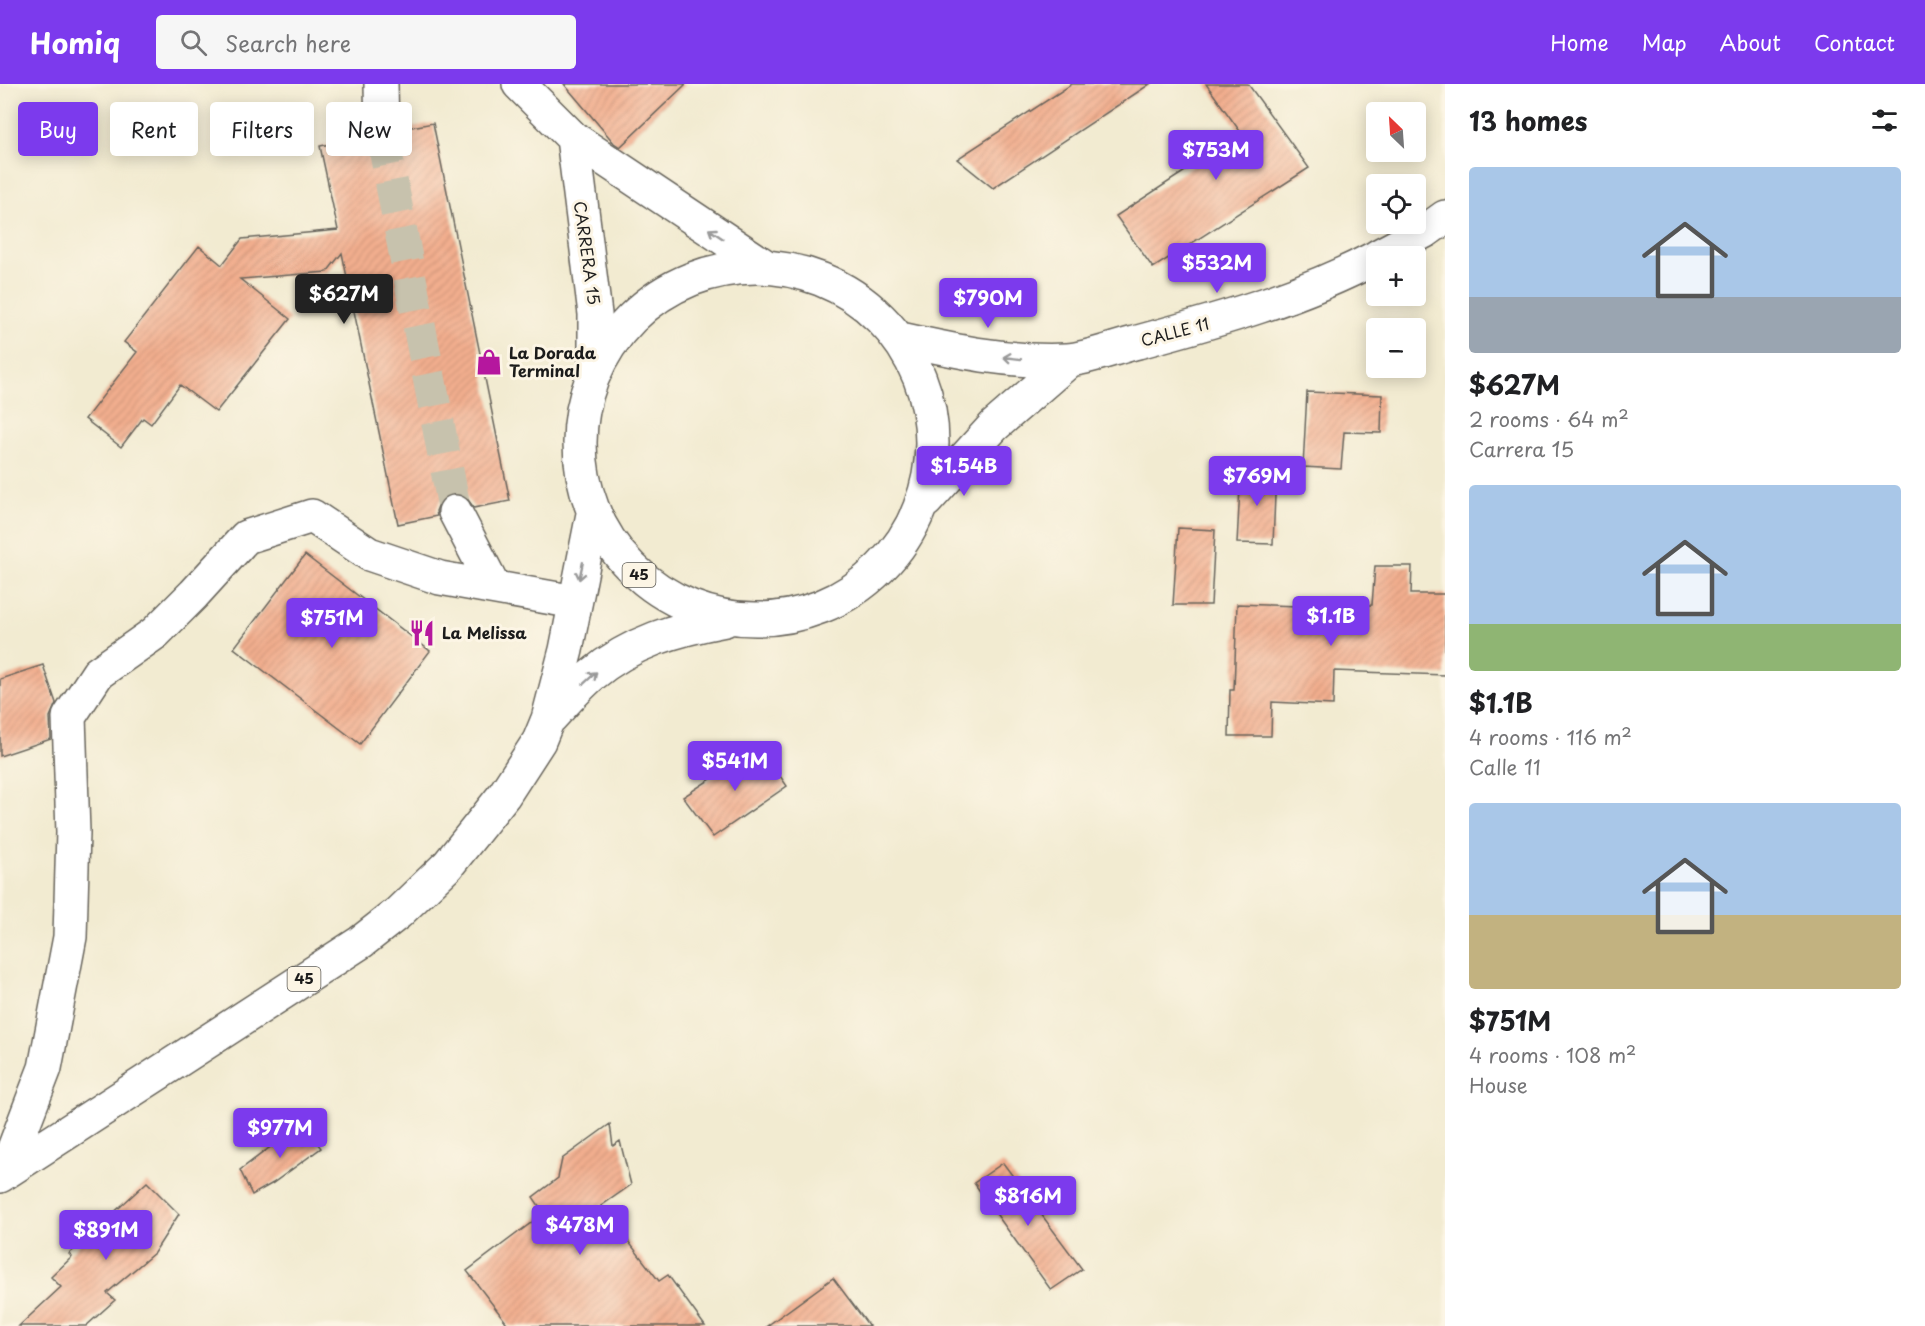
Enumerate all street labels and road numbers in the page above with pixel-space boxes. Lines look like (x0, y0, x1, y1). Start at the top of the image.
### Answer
street label: CARRERA 15 (569, 199, 607, 306)
street label: CALLE 11 (1138, 310, 1212, 352)
road number: 45 (622, 563, 656, 587)
road number: 45 (288, 967, 320, 991)

